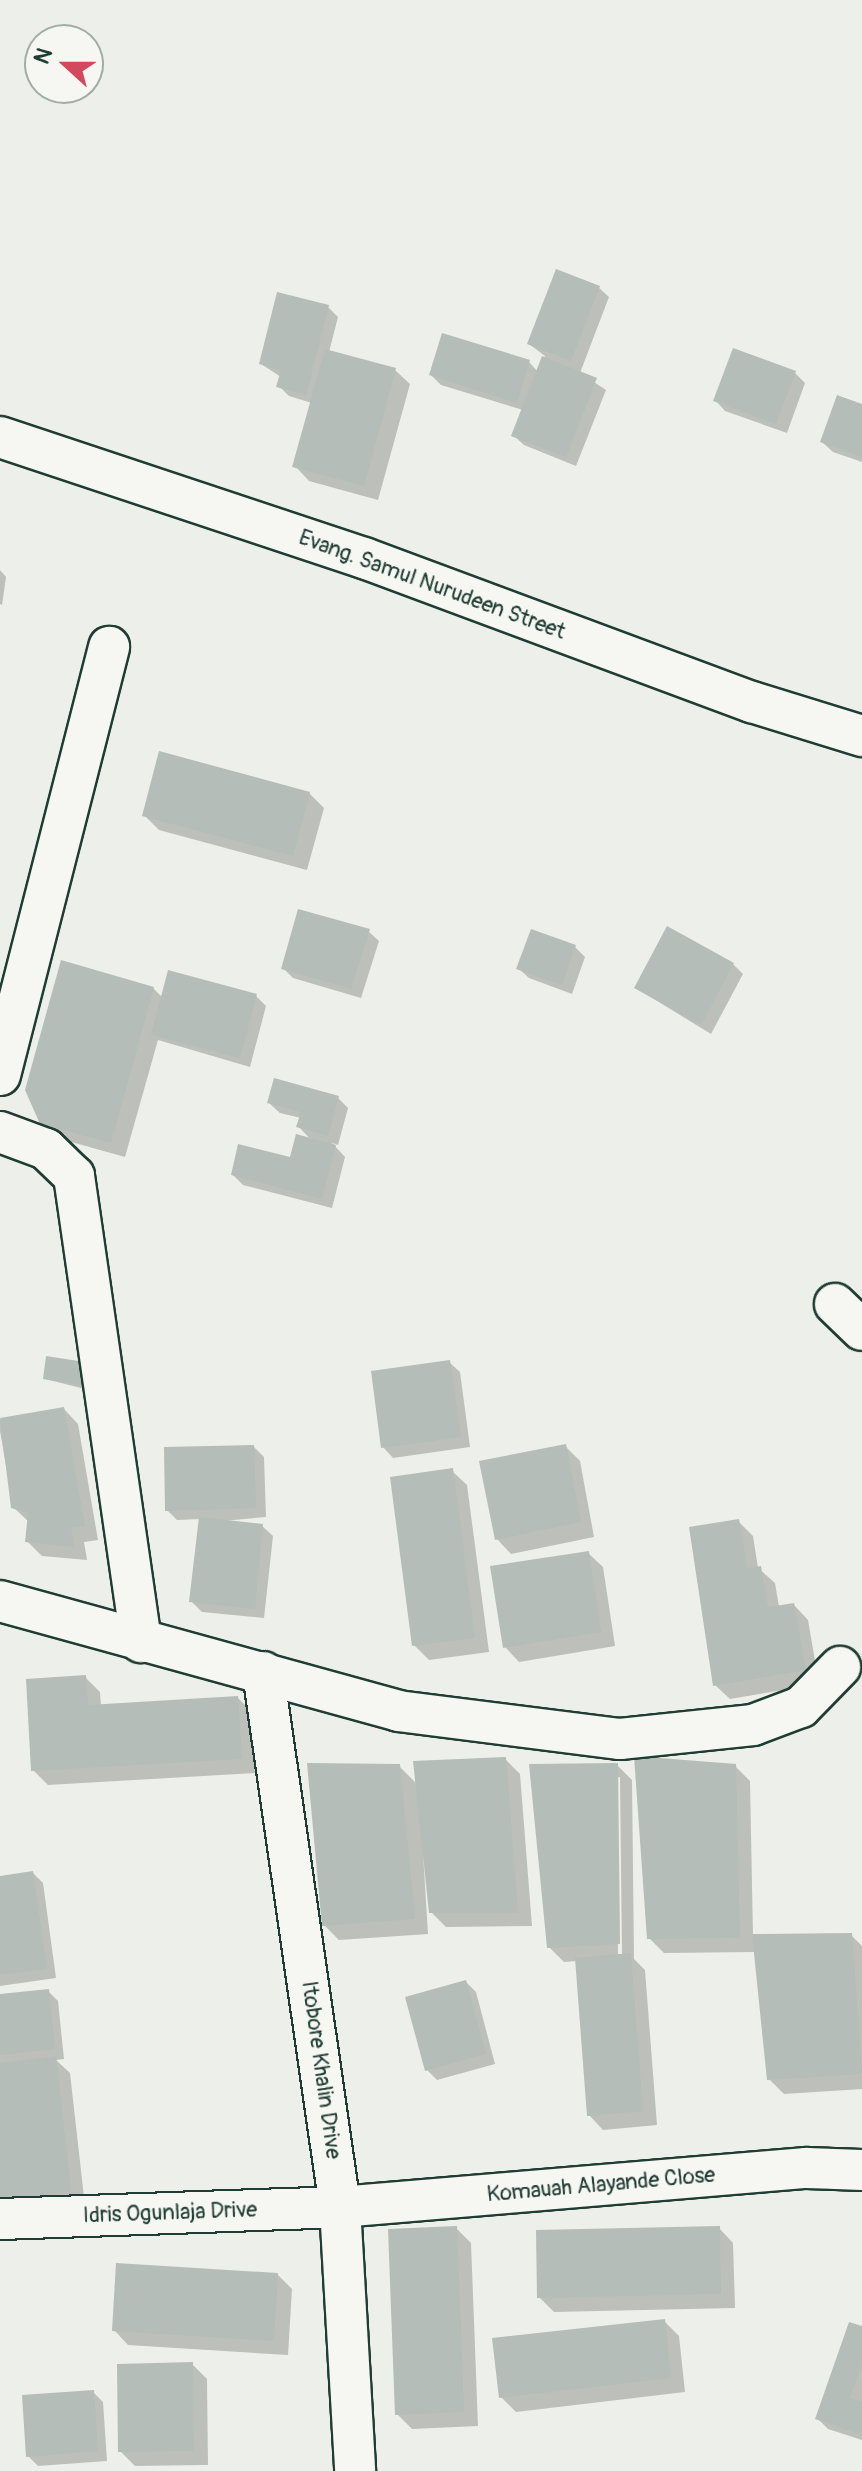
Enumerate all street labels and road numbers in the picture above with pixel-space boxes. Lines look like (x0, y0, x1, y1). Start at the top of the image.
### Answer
street label: Evang. Samul Nurudeen Street (295, 524, 569, 646)
street label: Itobore Khalin Drive (295, 1979, 347, 2161)
street label: Komauah Alayande Close (486, 2162, 716, 2208)
street label: Idris Ogunlaja Drive (82, 2197, 258, 2229)

